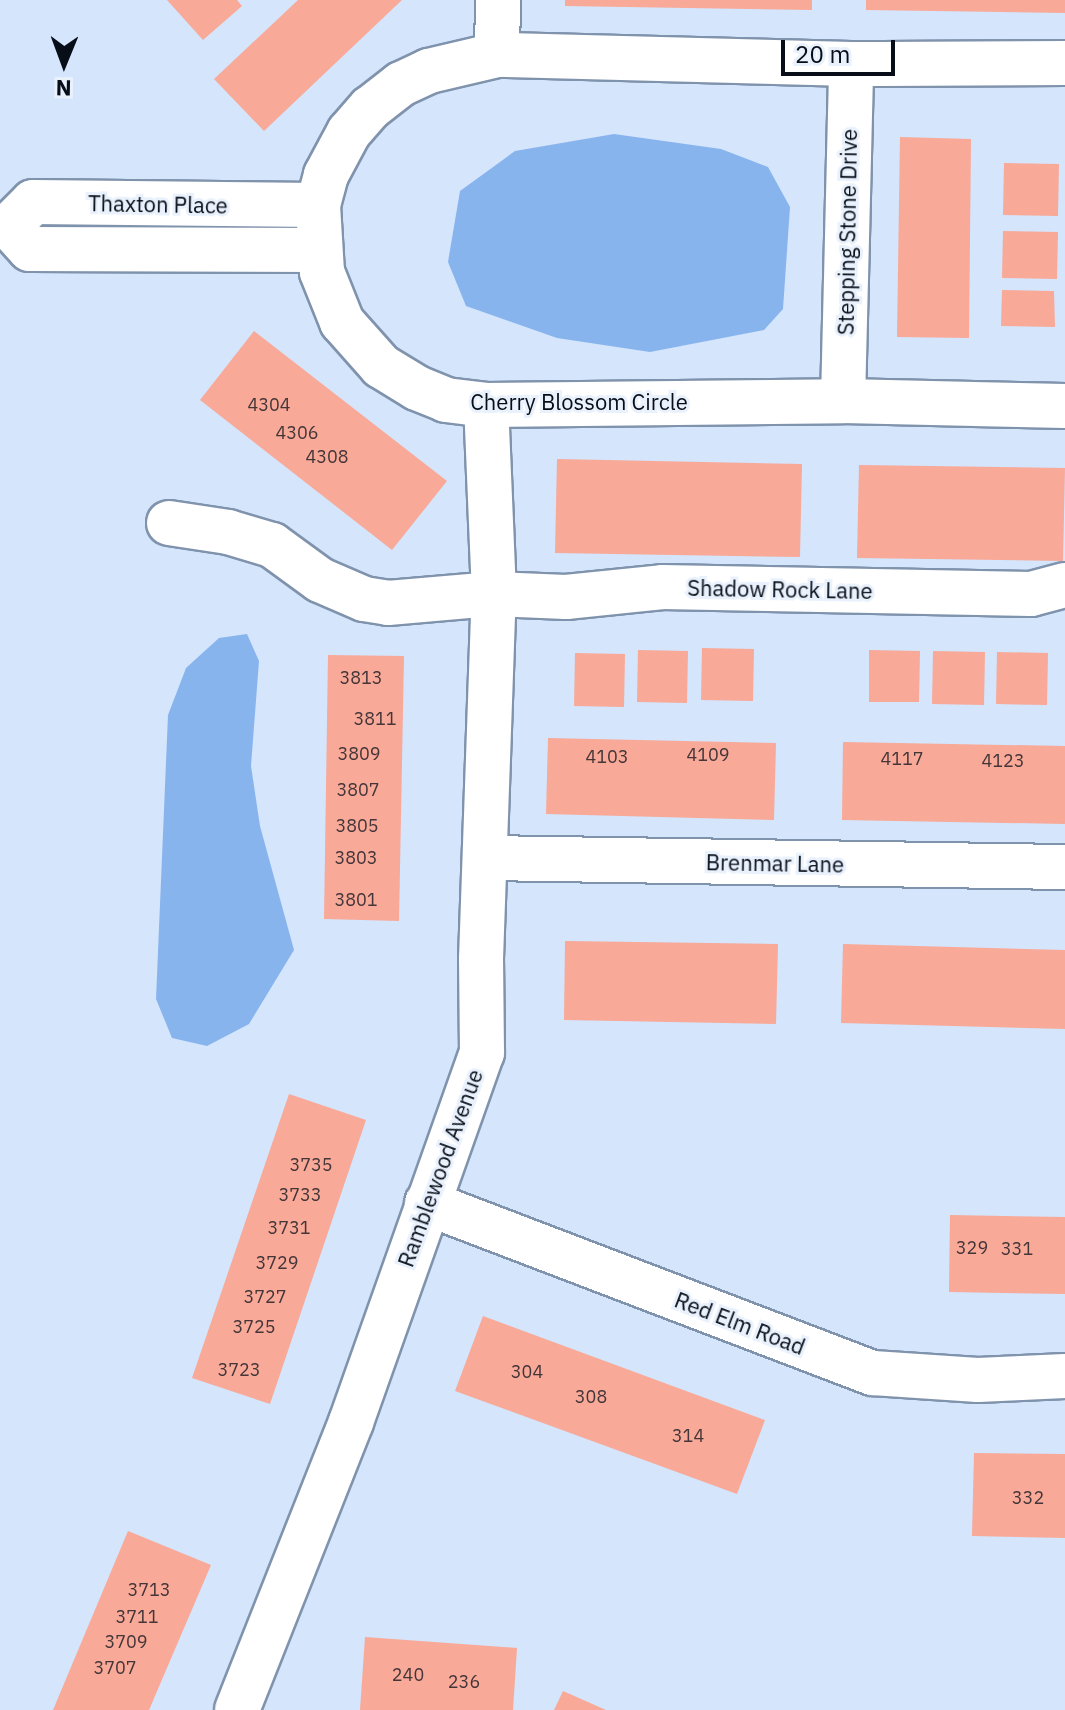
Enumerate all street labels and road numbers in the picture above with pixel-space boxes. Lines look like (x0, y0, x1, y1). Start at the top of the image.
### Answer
street label: Stepping Stone Drive (832, 129, 862, 335)
street label: Thaxton Place (88, 190, 228, 218)
street label: Cherry Blossom Circle (470, 389, 688, 415)
street label: Shadow Rock Lane (687, 574, 873, 604)
street label: Brenmar Lane (706, 849, 844, 877)
street label: Ramblewood Avenue (392, 1066, 488, 1270)
street label: Red Elm Road (671, 1286, 809, 1360)

